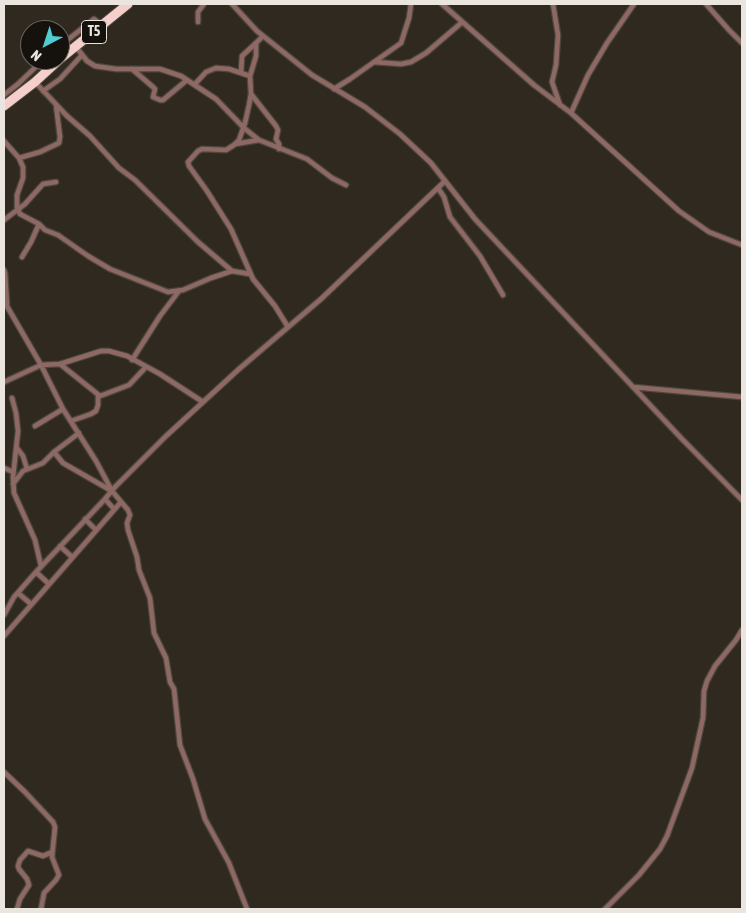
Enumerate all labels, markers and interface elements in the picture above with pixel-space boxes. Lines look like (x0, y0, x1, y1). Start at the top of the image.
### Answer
north arrow (20, 20, 70, 70)
road number: T5 (82, 21, 106, 44)
text: N (28, 47, 44, 65)

